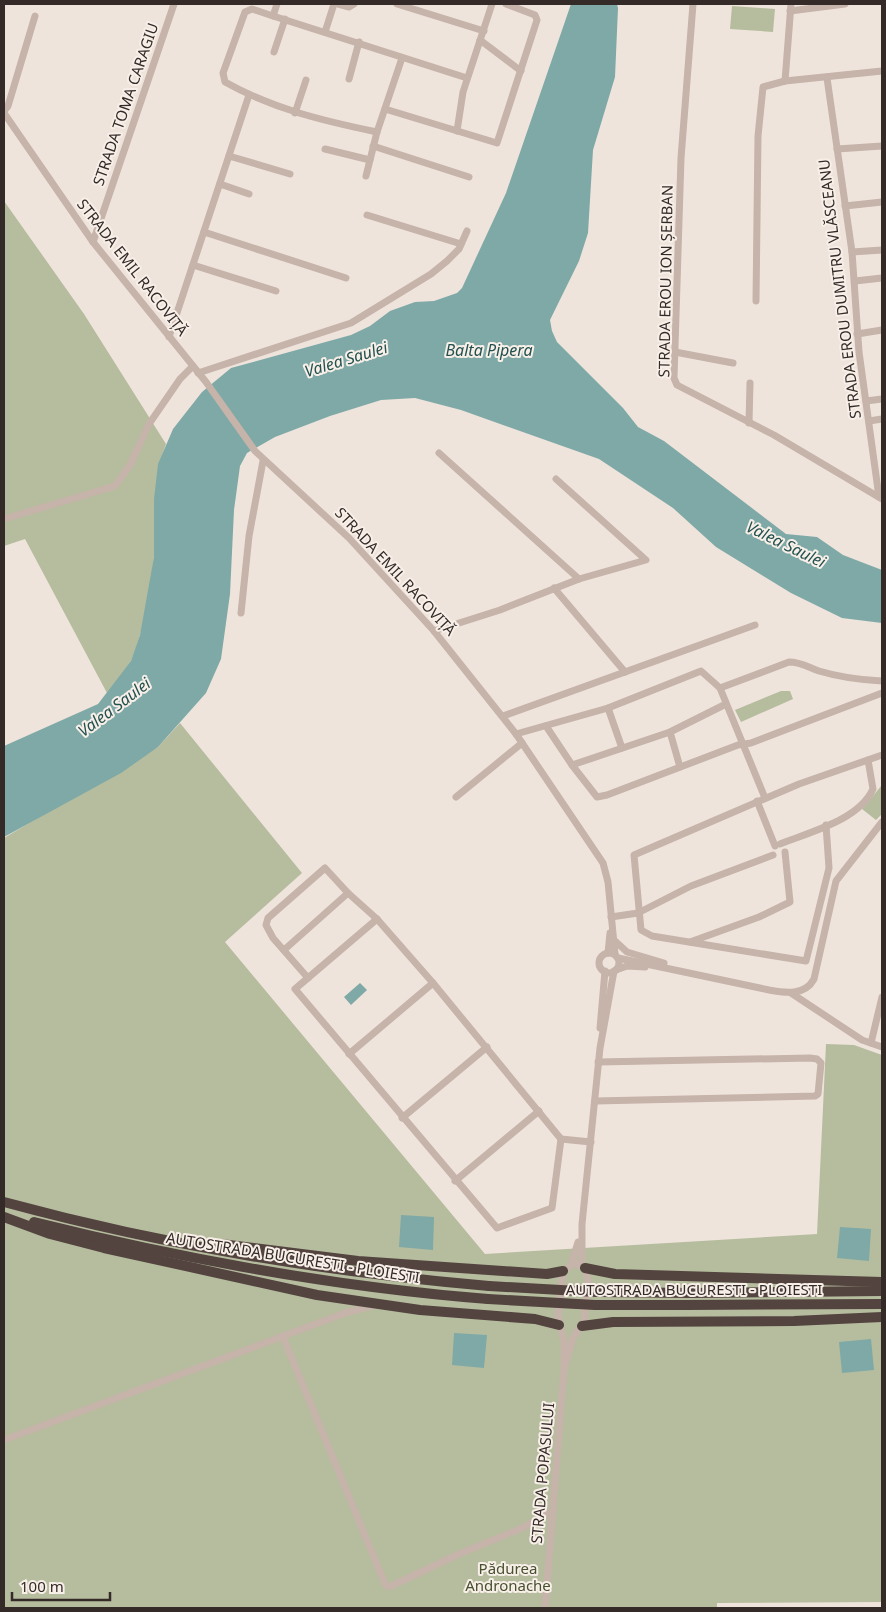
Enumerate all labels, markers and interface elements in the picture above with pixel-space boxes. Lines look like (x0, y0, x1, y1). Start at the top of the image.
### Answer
street label: STRADA TOMA CARAGIU (88, 20, 162, 188)
street label: STRADA EROU DUMITRU VLĂSCEANU (813, 158, 865, 420)
street label: STRADA EROU ION ȘERBAN (653, 185, 677, 377)
street label: STRADA EMIL RACOVIȚĂ (73, 194, 193, 340)
water label: Valea Saulei (302, 336, 391, 382)
water label: Balta Pipera (446, 339, 532, 361)
street label: STRADA EMIL RACOVIȚĂ (331, 502, 461, 640)
water label: Valea Saulei (743, 515, 830, 573)
water label: Valea Saulei (73, 672, 156, 742)
street label: AUTOSTRADA BUCURESTI - PLOIESTI (165, 1227, 421, 1287)
street label: AUTOSTRADA BUCURESTI - PLOIESTI (566, 1279, 822, 1299)
street label: STRADA POPASULUI (526, 1402, 558, 1544)
park label: Pădurea Andronache (465, 1558, 551, 1595)
scale bar (12, 1570, 110, 1602)
text: 100 m (20, 1576, 64, 1596)

